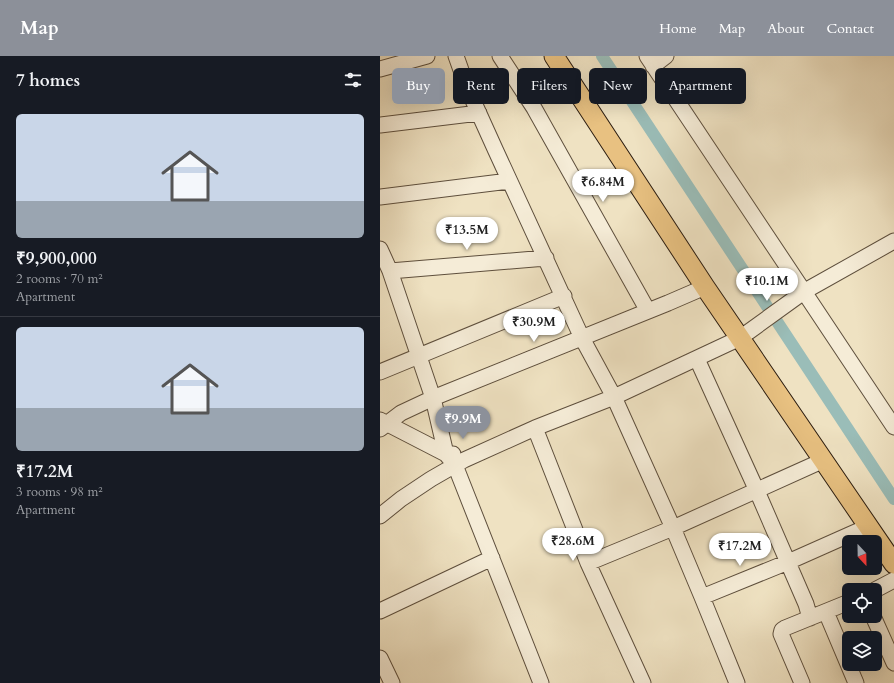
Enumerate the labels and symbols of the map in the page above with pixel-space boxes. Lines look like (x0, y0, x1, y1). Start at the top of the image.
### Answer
pin: ₹6.84M (570, 169, 636, 203)
pin: ₹13.5M (434, 217, 500, 251)
pin: ₹10.1M (734, 268, 800, 302)
pin: ₹30.9M (501, 309, 567, 343)
pin: ₹9.9M (435, 406, 491, 440)
pin: ₹28.6M (540, 528, 606, 562)
pin: ₹17.2M (707, 533, 773, 567)
north arrow (842, 535, 882, 575)

